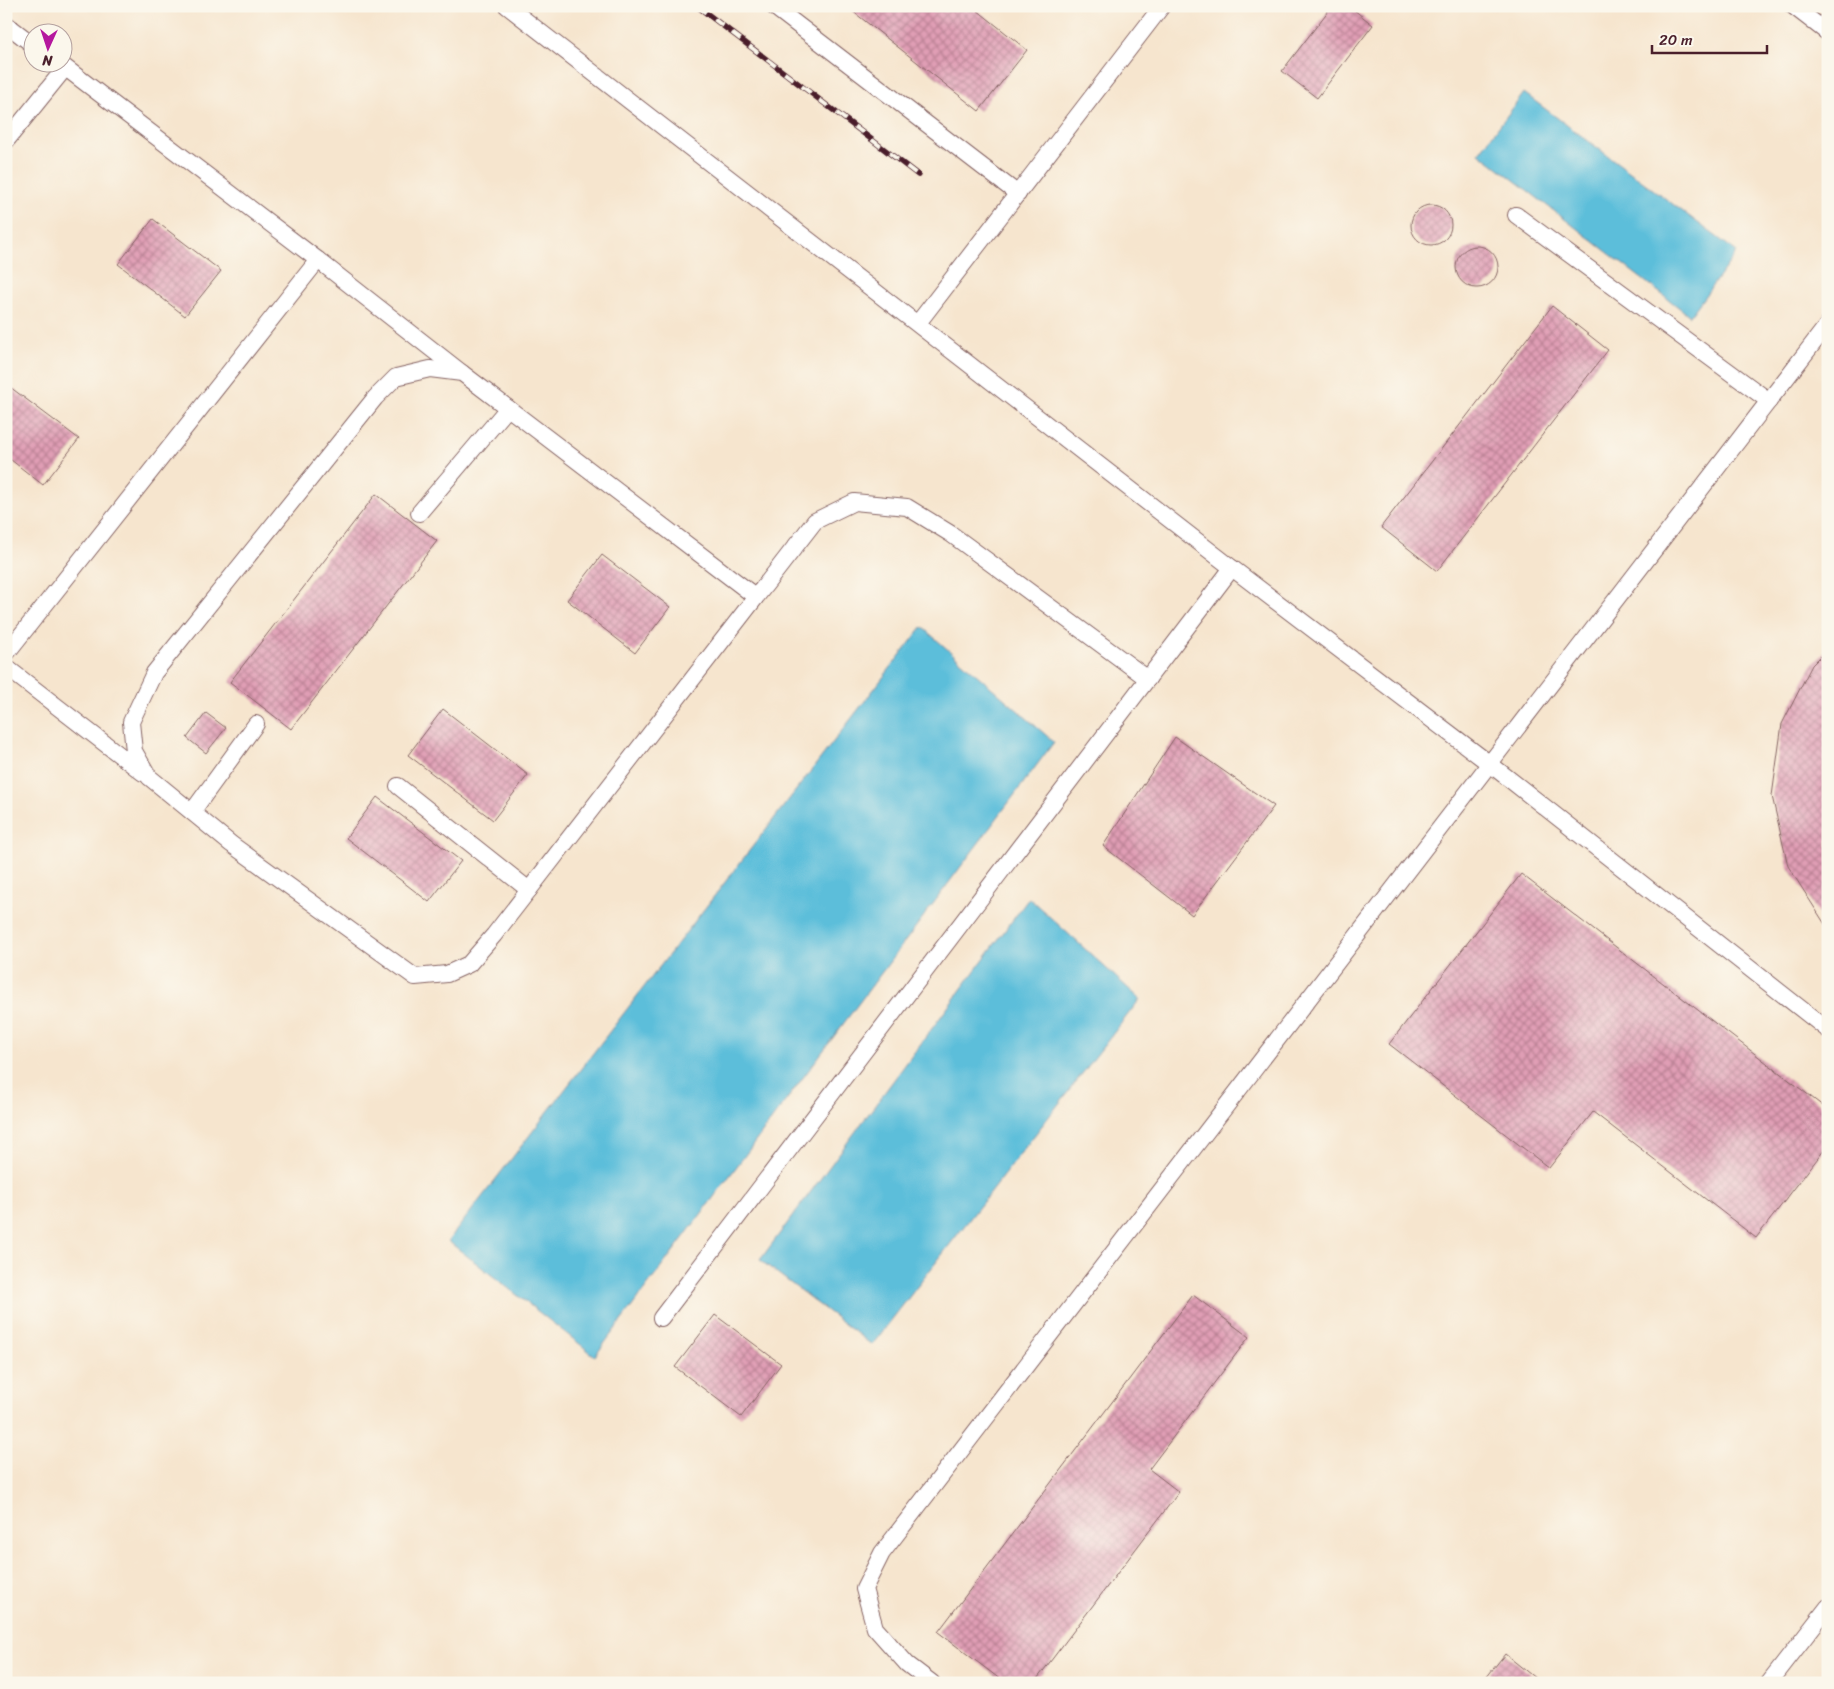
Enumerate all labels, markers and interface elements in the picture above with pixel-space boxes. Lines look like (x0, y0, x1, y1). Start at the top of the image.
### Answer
north arrow (22, 22, 72, 72)
scale bar (1652, 22, 1766, 54)
text: 20 m (1659, 27, 1693, 53)
text: N (42, 48, 54, 73)

